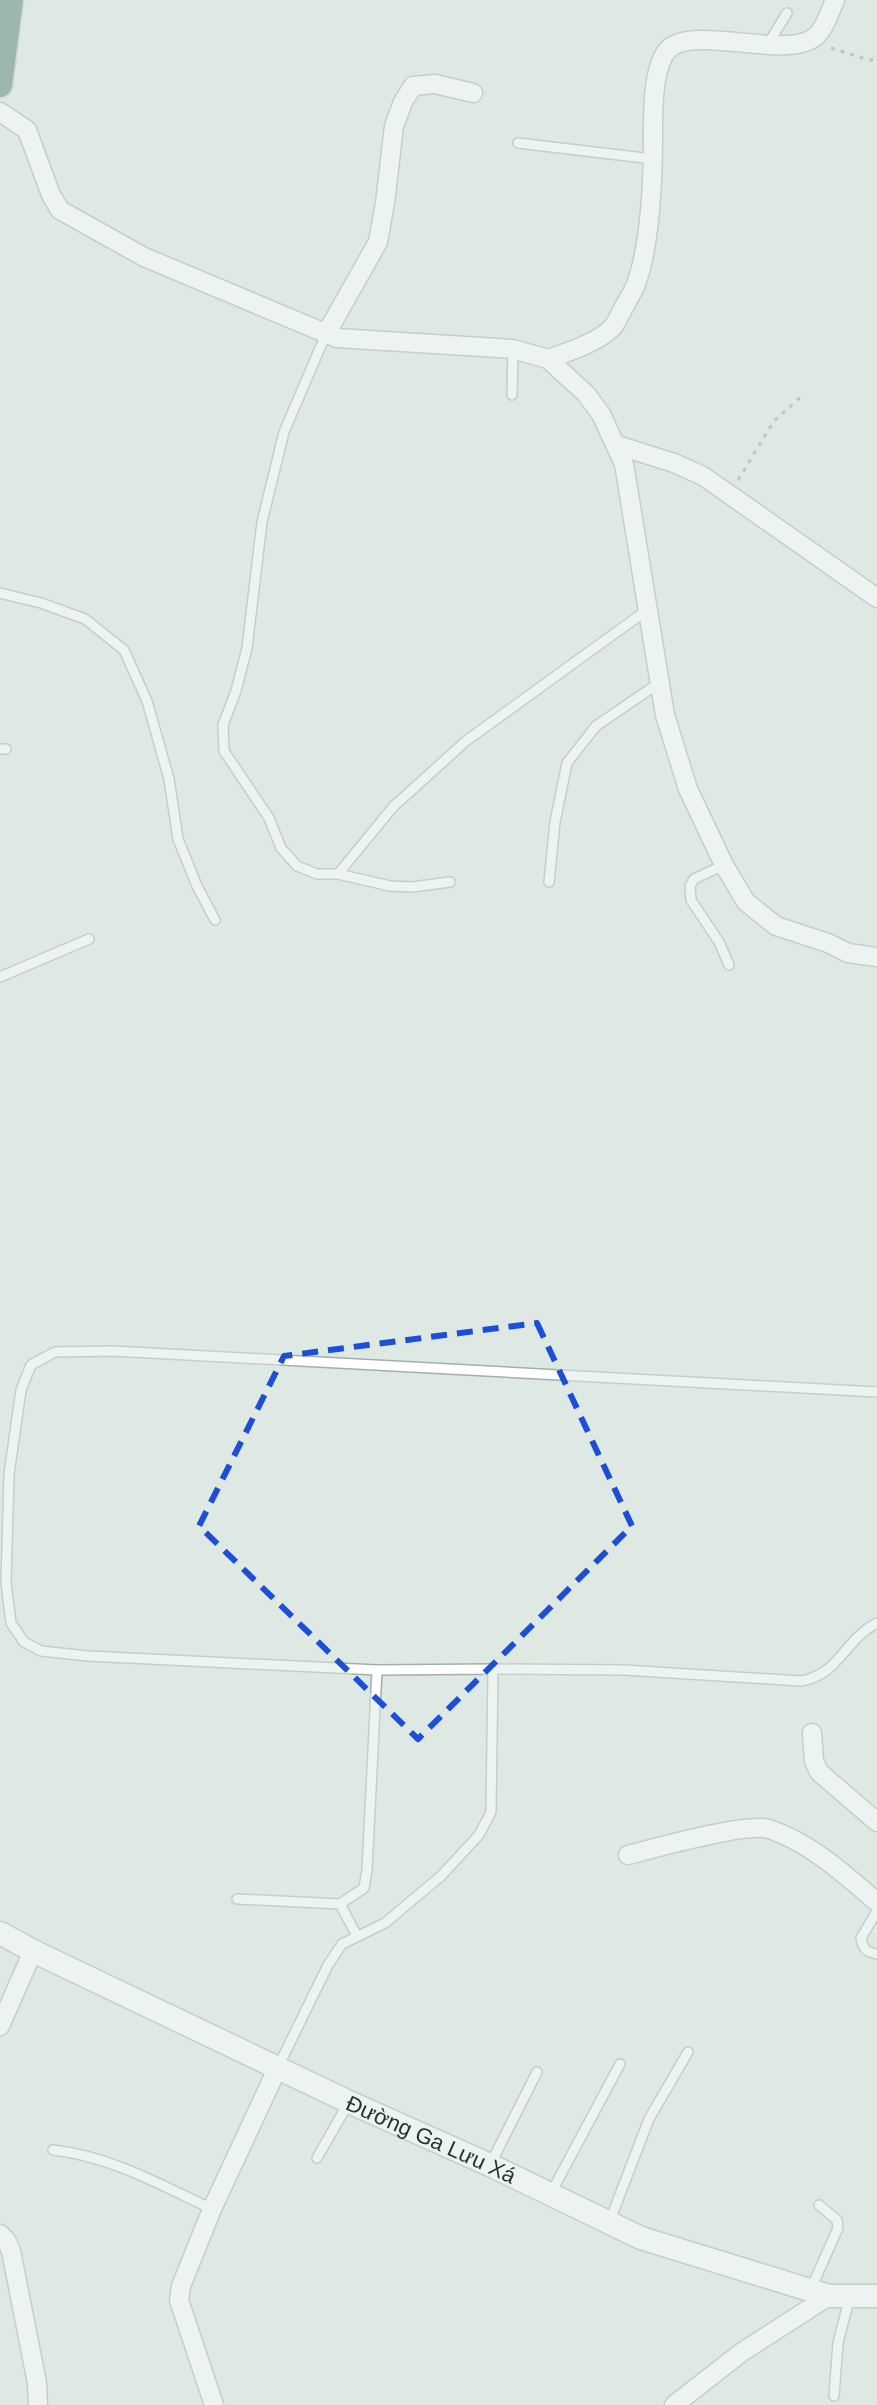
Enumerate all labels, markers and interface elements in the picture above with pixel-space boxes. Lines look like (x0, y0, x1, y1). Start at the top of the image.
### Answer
street label: Đường Ga Lưu Xá (342, 2090, 521, 2189)

